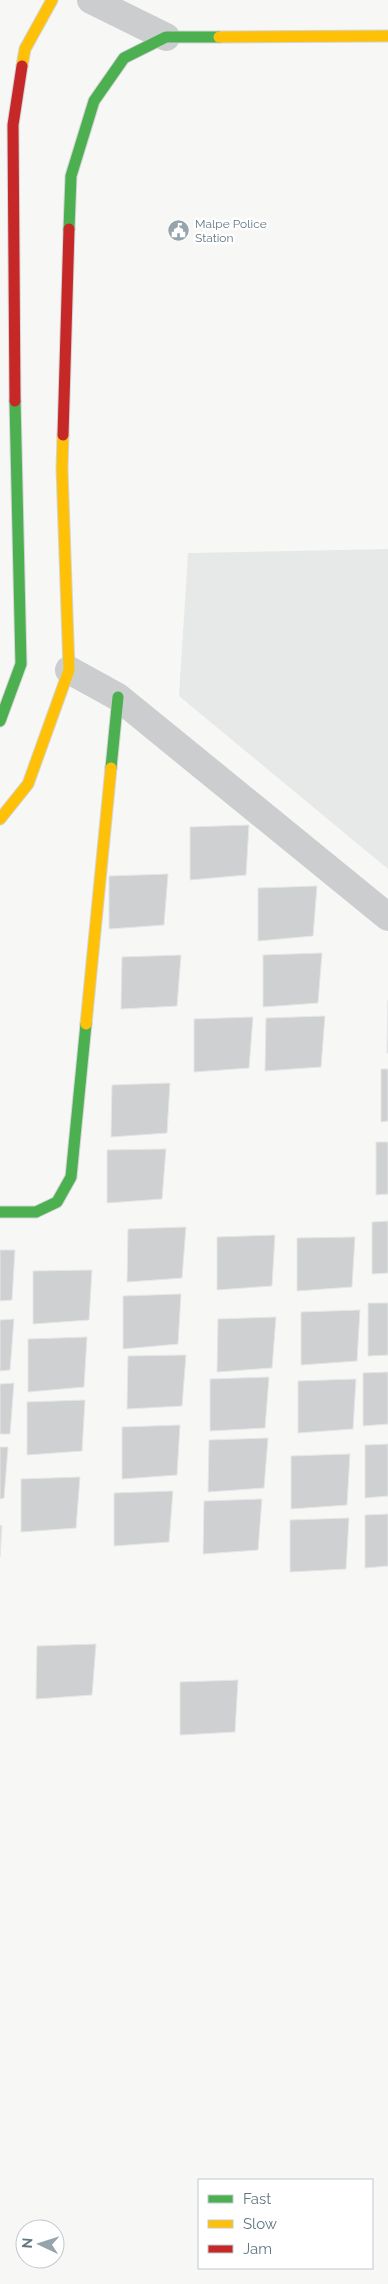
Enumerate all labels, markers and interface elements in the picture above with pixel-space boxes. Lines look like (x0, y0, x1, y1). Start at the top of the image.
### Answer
place label: Malpe Police Station (195, 217, 267, 245)
public building icon: Malpe Police Station (167, 219, 191, 243)
legend (198, 2179, 373, 2269)
text: Fast (243, 2190, 271, 2208)
text: Slow (243, 2215, 277, 2233)
north arrow (15, 2219, 65, 2269)
text: N (19, 2237, 35, 2249)
text: Jam (243, 2240, 272, 2258)

